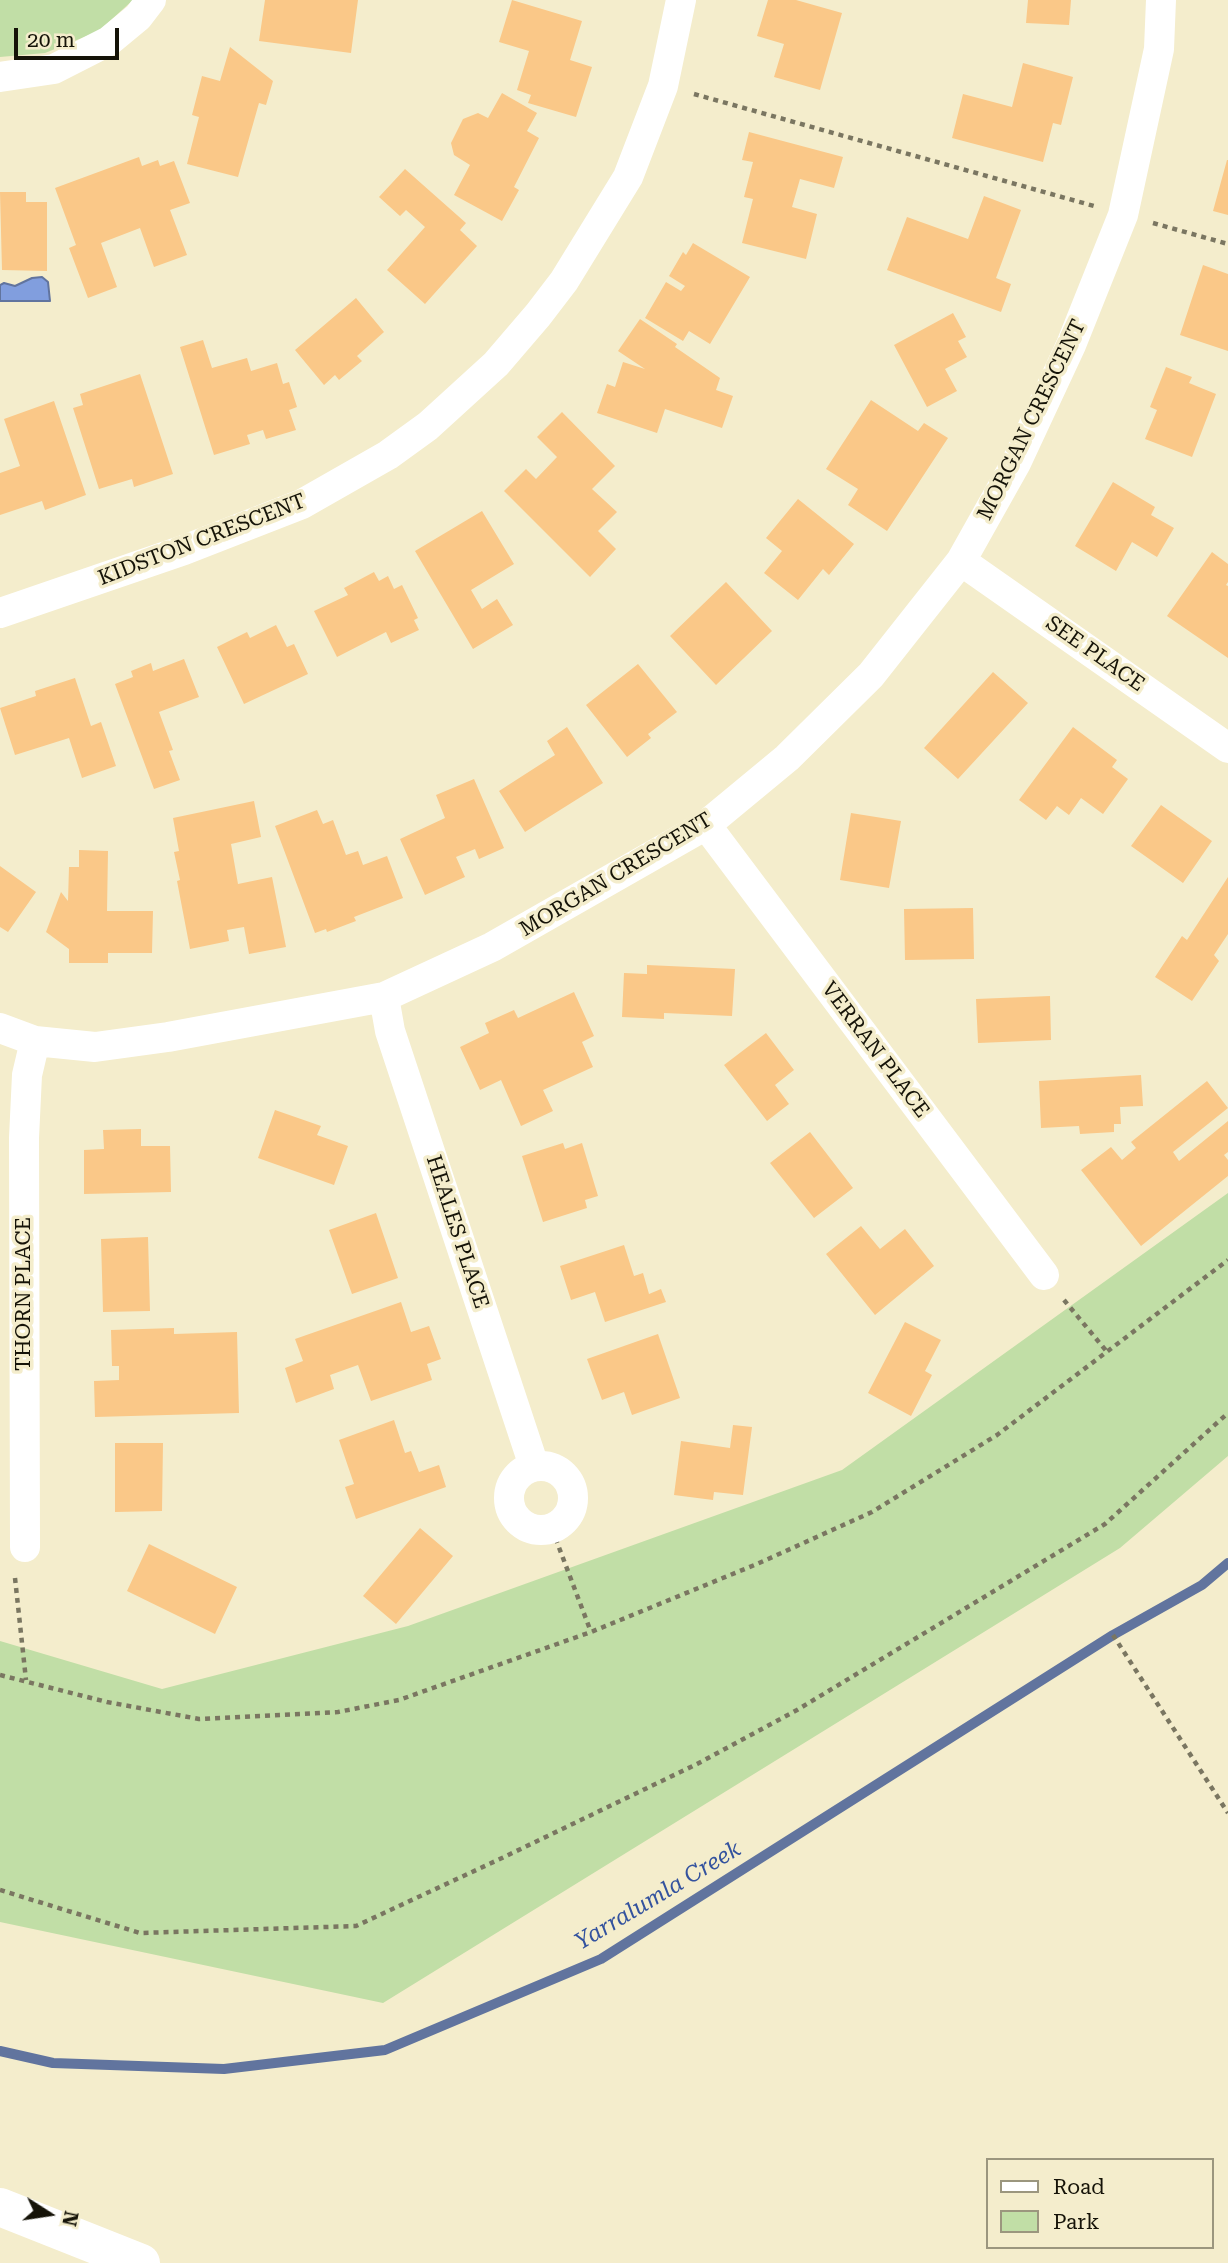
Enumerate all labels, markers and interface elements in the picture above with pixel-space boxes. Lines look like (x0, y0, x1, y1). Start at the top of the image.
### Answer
scale bar (18, 14, 122, 58)
text: 20 m (27, 28, 75, 52)
street label: MORGAN CRESCENT (972, 316, 1092, 524)
street label: KIDSTON CRESCENT (95, 489, 309, 591)
street label: SEE PLACE (1041, 611, 1149, 697)
street label: MORGAN CRESCENT (515, 808, 717, 942)
street label: VERRAN PLACE (816, 977, 934, 1123)
street label: HEALES PLACE (420, 1152, 494, 1312)
street label: THORN PLACE (11, 1217, 37, 1371)
water label: Yarralumla Creek (570, 1836, 746, 1956)
legend (986, 2158, 1214, 2249)
text: Road (1053, 2175, 1105, 2199)
north arrow (14, 2179, 84, 2249)
text: N (57, 2209, 83, 2228)
text: Park (1053, 2210, 1099, 2234)

